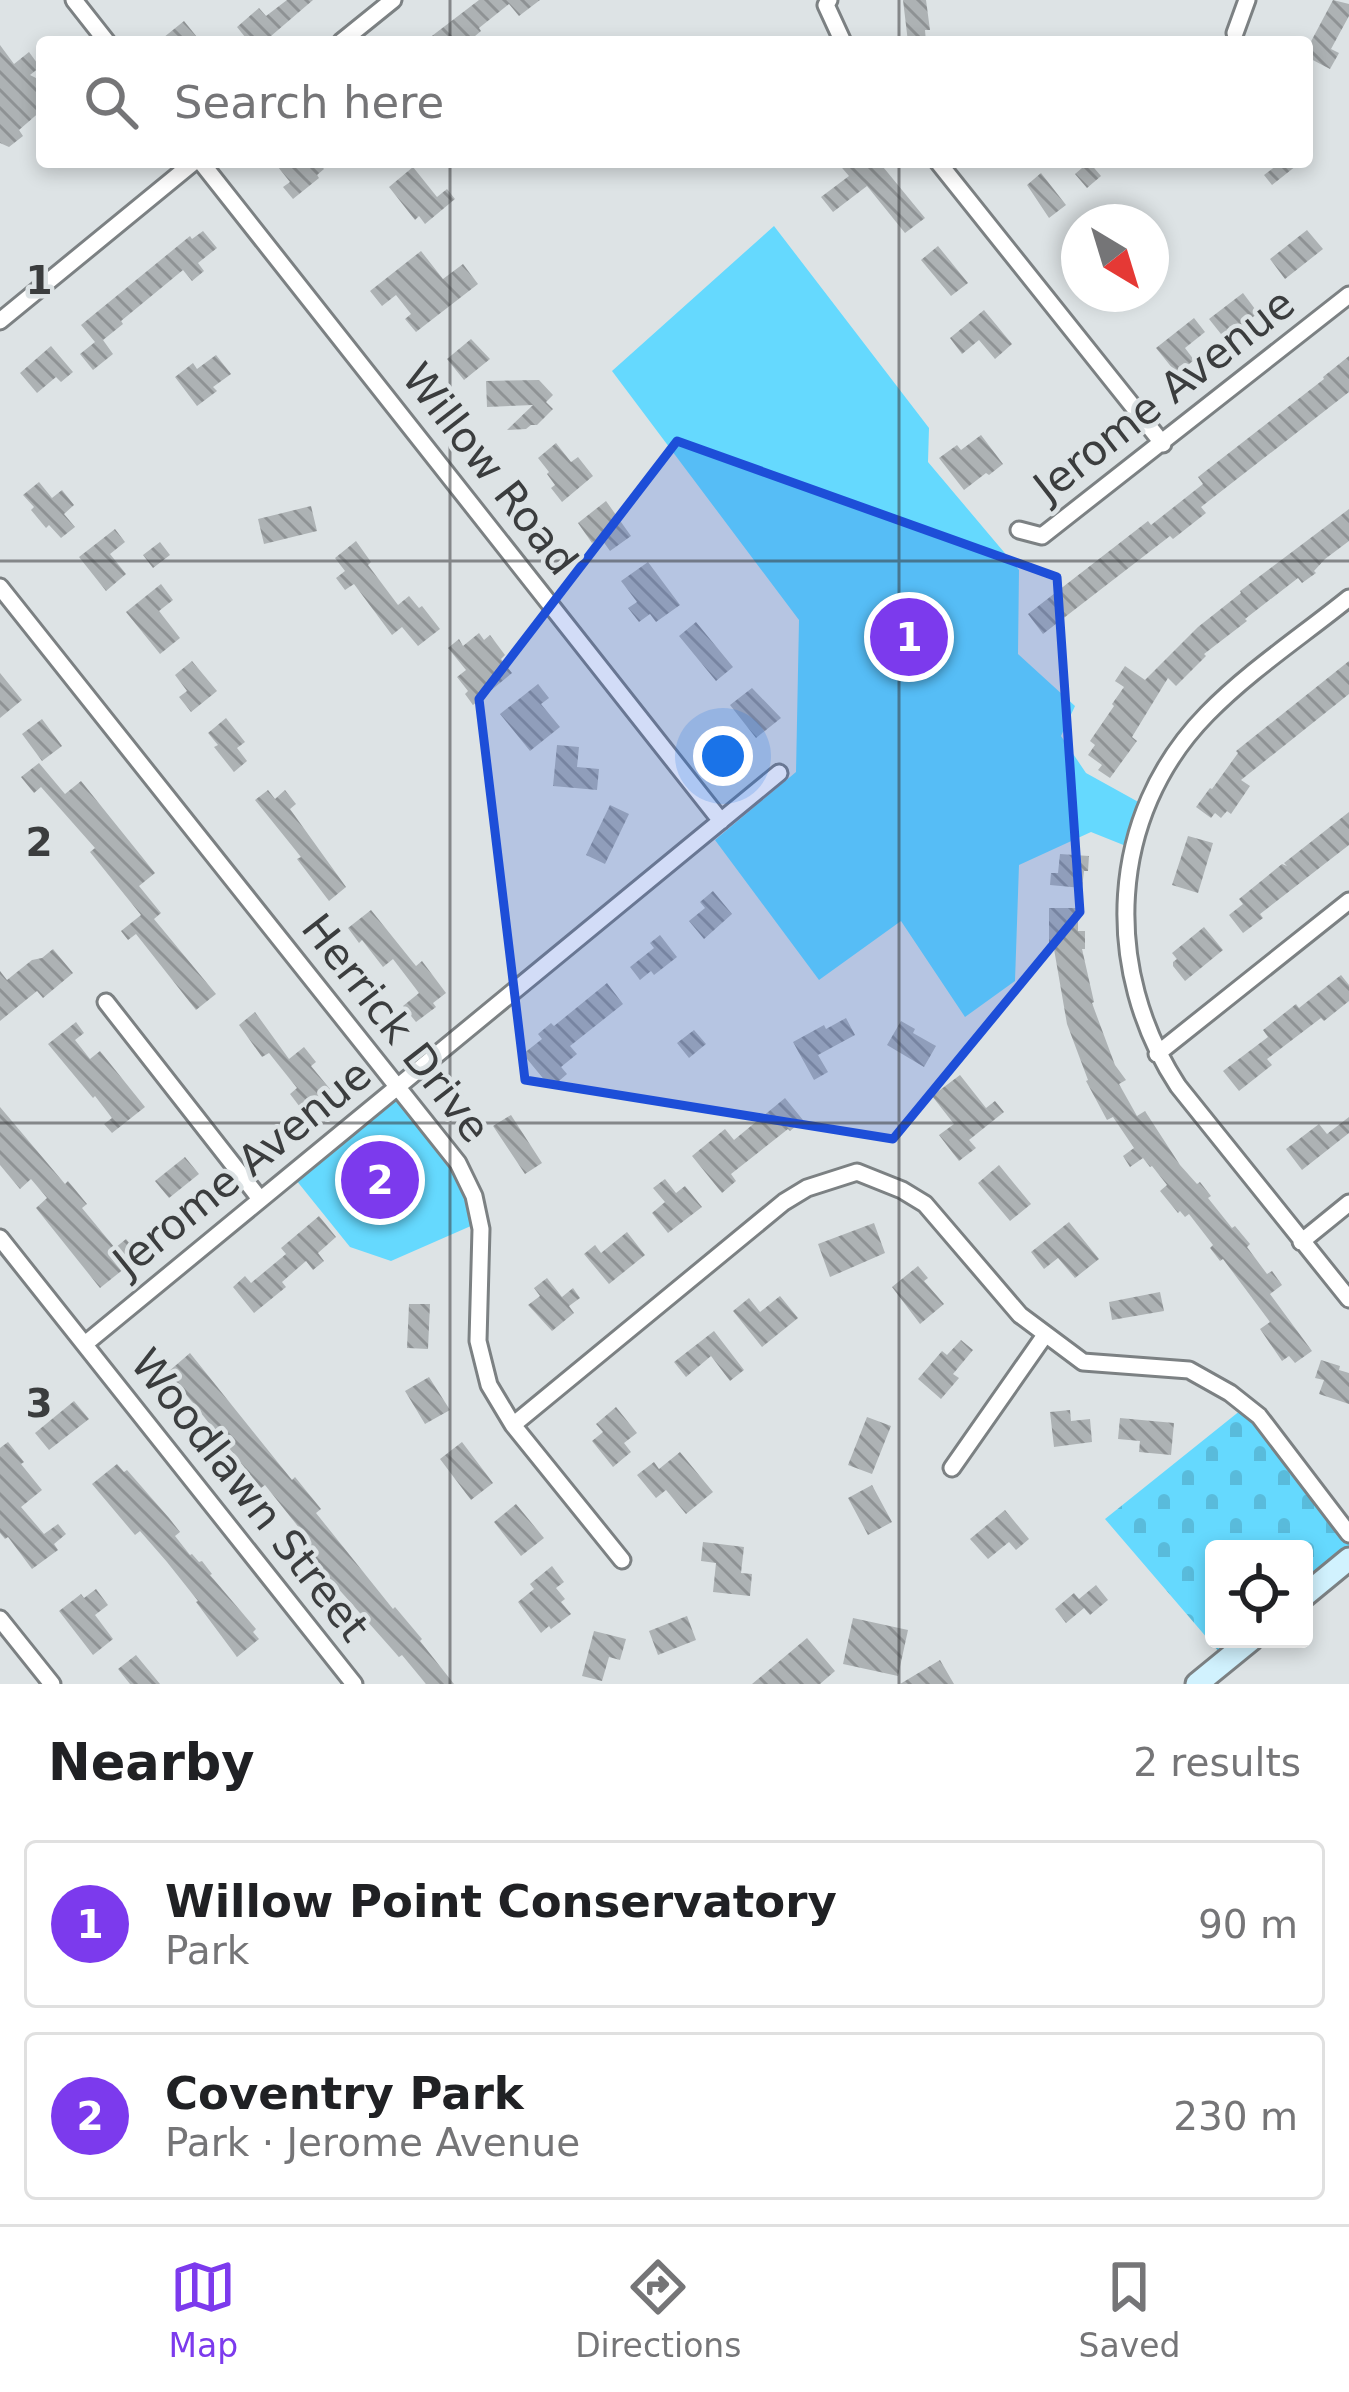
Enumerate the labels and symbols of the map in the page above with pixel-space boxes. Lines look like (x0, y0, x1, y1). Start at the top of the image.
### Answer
north arrow (1061, 204, 1169, 312)
text: 1 (25, 258, 53, 303)
street label: Jerome Avenue (1022, 278, 1304, 514)
street label: Willow Road (392, 354, 588, 584)
pin: 1 (870, 592, 948, 682)
your location (693, 726, 753, 786)
text: 2 (25, 820, 53, 865)
street label: Herrick Drive (292, 904, 500, 1152)
street label: Jerome Avenue (101, 1049, 380, 1288)
pin: 2 (341, 1135, 419, 1225)
street label: Woodlawn Street (121, 1339, 379, 1651)
text: 3 (25, 1381, 53, 1426)

